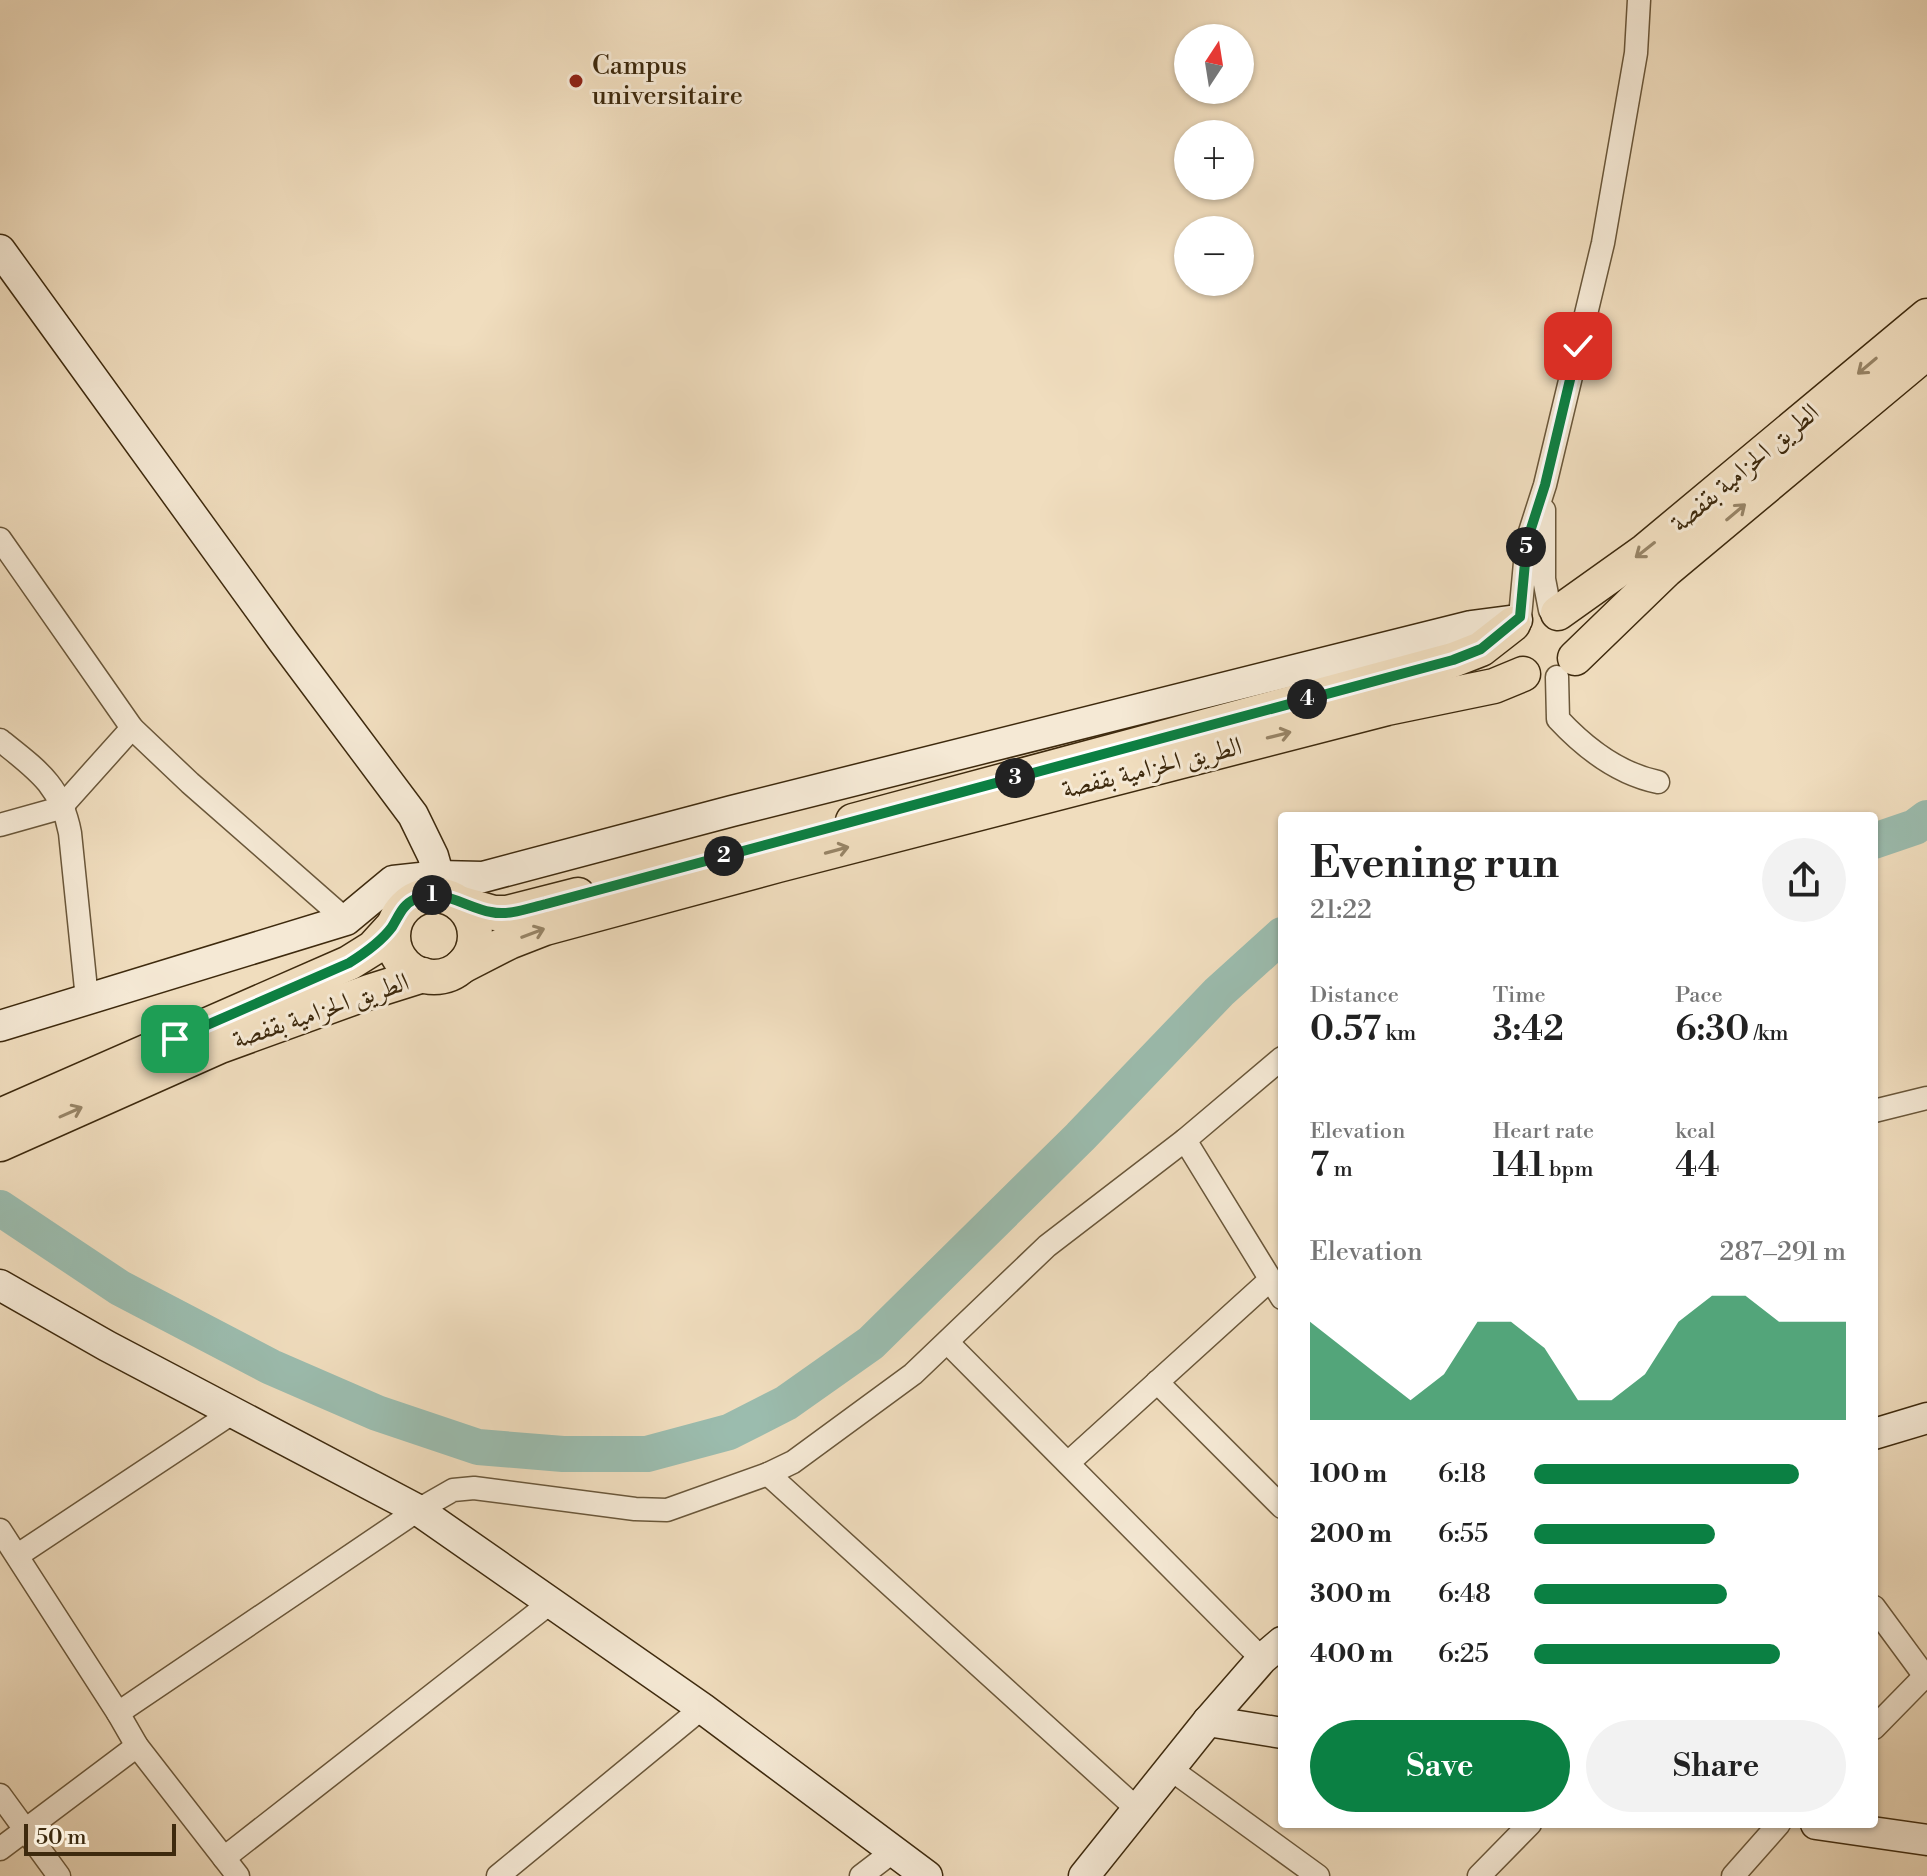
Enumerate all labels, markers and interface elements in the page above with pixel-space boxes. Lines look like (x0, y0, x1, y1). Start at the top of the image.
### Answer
north arrow (1174, 24, 1254, 104)
map controls (1174, 24, 1254, 296)
place label: Campus universitaire (592, 50, 743, 112)
marker: Campus universitaire (567, 72, 585, 90)
button: + (1174, 120, 1254, 200)
button: − (1174, 216, 1254, 296)
pin (1544, 312, 1612, 380)
icon: check (1556, 324, 1600, 368)
one-way arrow (1857, 357, 1878, 375)
street label: الطريق الحزامية بقفصة (1664, 397, 1826, 539)
one-way arrow (1725, 503, 1746, 521)
pin: 5 (1506, 527, 1546, 567)
text: 5 (1519, 533, 1533, 560)
one-way arrow (1635, 541, 1656, 559)
pin: 4 (1287, 679, 1327, 719)
text: 4 (1300, 685, 1314, 712)
one-way arrow (1265, 727, 1291, 742)
street label: الطريق الحزامية بقفصة (1059, 730, 1245, 806)
pin: 3 (995, 758, 1035, 798)
text: 3 (1008, 764, 1022, 791)
pin: 2 (704, 836, 744, 876)
text: Evening run (1310, 836, 1559, 891)
button: share (1762, 838, 1846, 922)
one-way arrow (824, 841, 850, 856)
text: 2 (717, 842, 731, 869)
pin: 1 (412, 875, 452, 915)
text: 1 (427, 881, 437, 908)
text: 21:22 (1310, 894, 1372, 926)
one-way arrow (520, 925, 545, 939)
street label: الطريق الحزامية بقفصة (229, 966, 413, 1056)
text: Distance (1310, 982, 1399, 1009)
text: Time (1493, 982, 1546, 1009)
text: Pace (1675, 982, 1723, 1009)
pin (141, 1005, 209, 1073)
text: 0.57 (1310, 1009, 1381, 1051)
text: 3:42 (1493, 1009, 1564, 1051)
text: 6:30 (1675, 1009, 1749, 1051)
icon: arrive (153, 1017, 197, 1061)
text: km (1381, 1020, 1416, 1047)
text: /km (1749, 1020, 1789, 1047)
one-way arrow (59, 1104, 83, 1119)
text: Elevation (1310, 1118, 1405, 1145)
text: Heart rate (1493, 1118, 1594, 1145)
text: kcal (1675, 1118, 1715, 1145)
text: 7 (1310, 1145, 1329, 1187)
text: 141 (1493, 1145, 1544, 1187)
text: 44 (1675, 1145, 1720, 1187)
text: m (1329, 1156, 1353, 1183)
text: bpm (1544, 1156, 1593, 1183)
text: Elevation (1310, 1236, 1423, 1268)
text: 287–291 m (1719, 1236, 1846, 1268)
text: 100 m (1310, 1458, 1387, 1490)
text: 6:18 (1438, 1458, 1486, 1490)
text: 200 m (1310, 1518, 1392, 1550)
text: 6:55 (1438, 1518, 1488, 1550)
text: 300 m (1310, 1578, 1391, 1610)
text: 6:48 (1438, 1578, 1491, 1610)
text: 400 m (1310, 1638, 1393, 1670)
text: 6:25 (1438, 1638, 1489, 1670)
button: Save (1310, 1720, 1570, 1812)
button: Share (1586, 1720, 1846, 1812)
scale bar (24, 1820, 176, 1856)
text: 50 m (36, 1824, 87, 1851)

